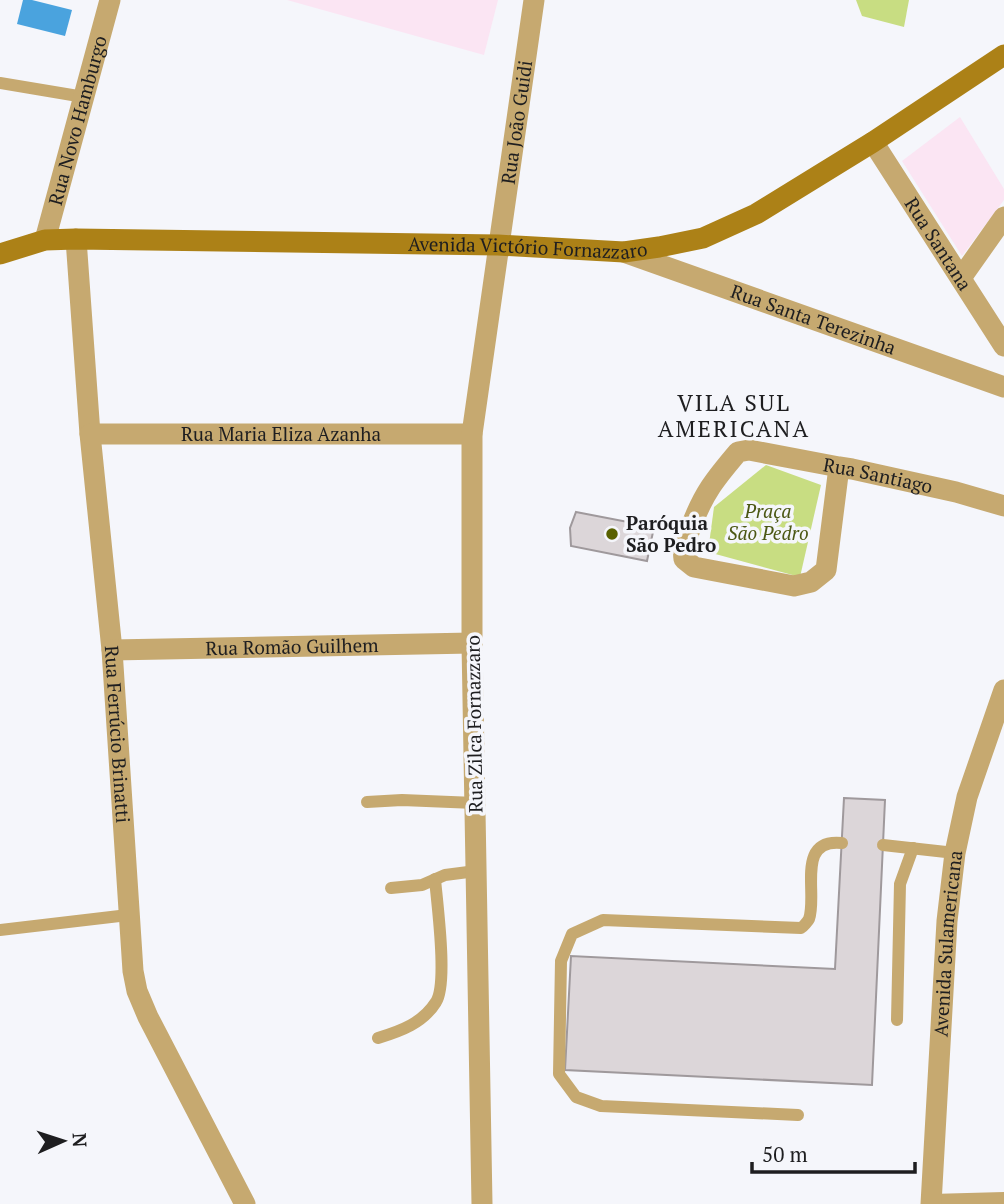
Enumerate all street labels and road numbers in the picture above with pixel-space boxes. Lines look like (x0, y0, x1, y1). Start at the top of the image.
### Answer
street label: Rua Novo Hamburgo (42, 33, 112, 208)
street label: Rua João Guidi (495, 59, 537, 186)
street label: Rua Santana (900, 192, 978, 295)
street label: Avenida Victório Fornazzaro (408, 231, 649, 264)
street label: Rua Santa Terezinha (728, 278, 900, 360)
street label: Rua Maria Eliza Azanha (181, 421, 382, 446)
street label: Rua Santiago (821, 451, 935, 498)
street label: Rua Romão Guilhem (205, 632, 379, 660)
street label: Rua Zilca Fornazzaro (459, 635, 488, 813)
street label: Rua Ferrúcio Brinatti (100, 645, 136, 824)
street label: Avenida Sulamericana (927, 848, 967, 1037)

